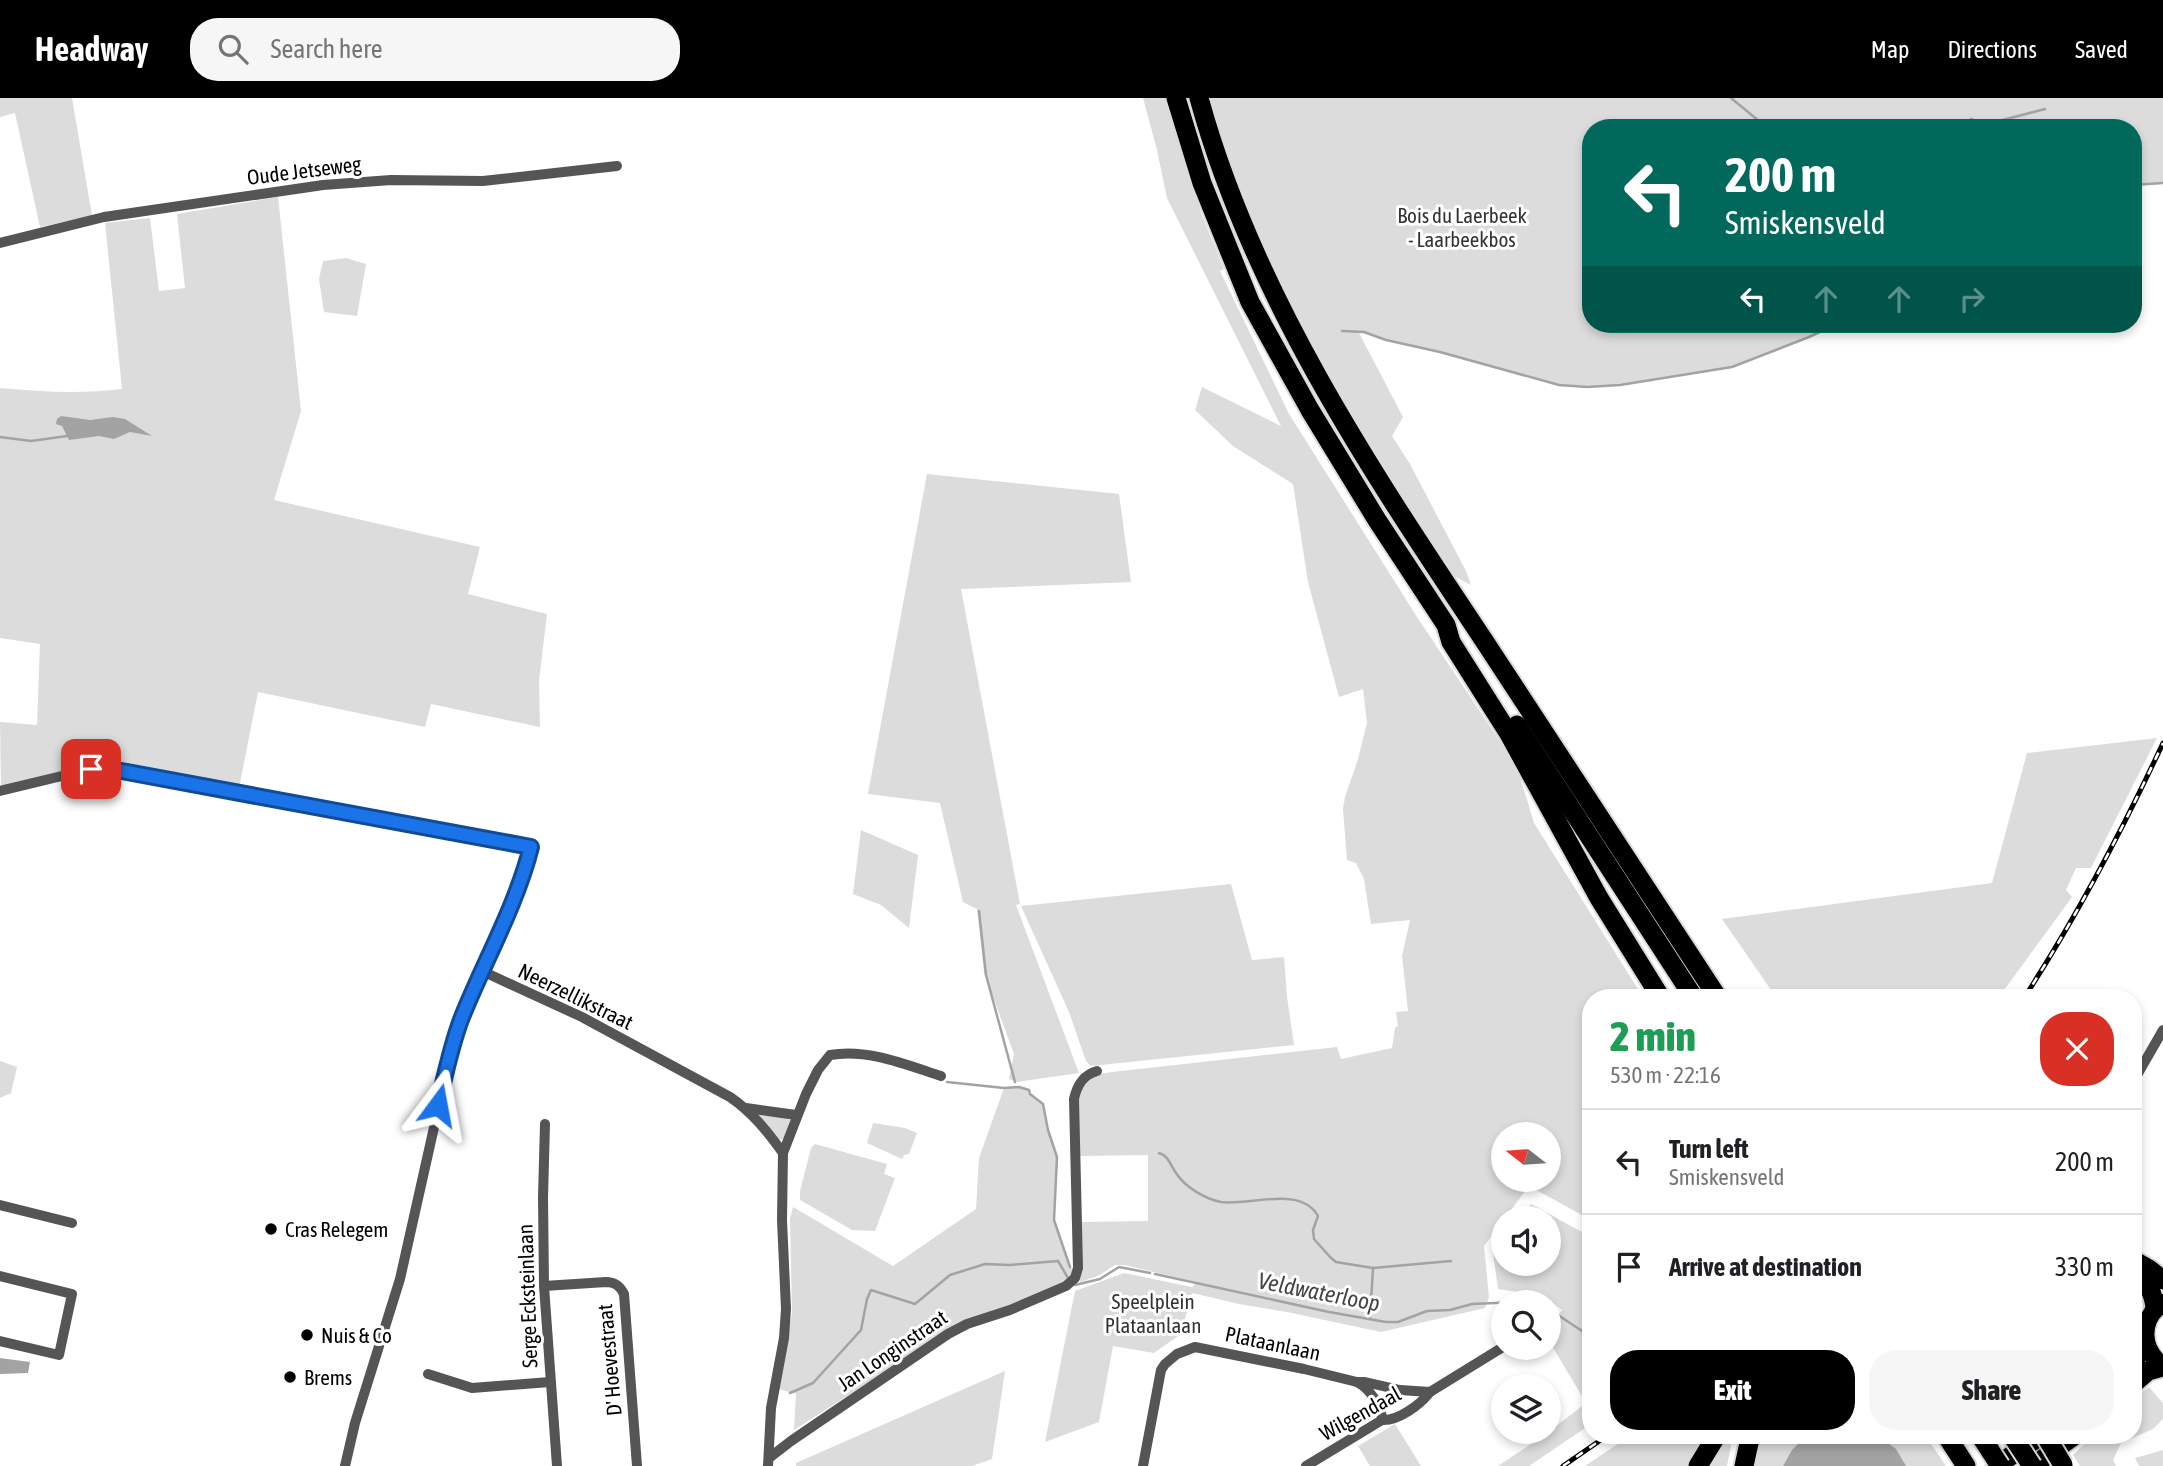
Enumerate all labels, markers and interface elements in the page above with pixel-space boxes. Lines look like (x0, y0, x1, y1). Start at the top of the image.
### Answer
search box (190, 18, 680, 81)
text: Headway (35, 30, 148, 68)
icon: search (214, 30, 252, 68)
text: Search here (270, 34, 383, 64)
text: Map (1871, 36, 1909, 63)
text: Directions (1947, 36, 2037, 63)
text: Saved (2075, 36, 2128, 63)
text: 200 m (1725, 146, 1836, 202)
icon: left (1610, 147, 1701, 238)
street label: Oude Jetseweg (246, 151, 362, 189)
park label: Bois du Laerbeek - Laarbeekbos (1397, 203, 1527, 251)
text: Smiskensveld (1725, 204, 1886, 241)
icon: left (1734, 280, 1772, 318)
icon: ahead (1807, 280, 1845, 318)
icon: ahead (1880, 280, 1918, 318)
icon: right (1953, 280, 1991, 318)
pin (61, 739, 121, 799)
icon: arrive (72, 750, 110, 788)
street label: Neerzellikstraat (515, 958, 637, 1034)
text: 2 min (1610, 1012, 1696, 1060)
button: close (2040, 1012, 2114, 1086)
text: 530 m · 22:16 (1610, 1062, 1721, 1088)
position arrow (401, 1068, 475, 1142)
north arrow (1491, 1122, 1561, 1192)
map controls (1491, 1122, 1561, 1444)
text: Turn left (1669, 1134, 1749, 1164)
icon: left (1610, 1143, 1648, 1181)
text: 200 m (2055, 1147, 2114, 1177)
text: Smiskensveld (1669, 1164, 1784, 1190)
button: sound (1491, 1206, 1561, 1276)
place label: Cras Relegem (285, 1217, 388, 1241)
marker: Cras Relegem (263, 1221, 279, 1237)
street label: Serge Ecksteinlaan (512, 1224, 542, 1368)
icon: arrive (1610, 1248, 1648, 1286)
text: Arrive at destination (1669, 1252, 1862, 1282)
text: 330 m (2055, 1252, 2114, 1282)
water label: Veldwaterloop (1256, 1267, 1382, 1317)
park label: Speelplein Plataanlaan (1105, 1289, 1201, 1337)
button: search (1491, 1290, 1561, 1360)
street label: D' Hoevestraat (592, 1303, 626, 1417)
street label: Jan Longinstraat (833, 1305, 951, 1395)
street label: Plataanlaan (1223, 1321, 1323, 1365)
place label: Nuis & Co (321, 1323, 392, 1347)
marker: Nuis & Co (299, 1327, 315, 1343)
button: Exit (1610, 1350, 1855, 1430)
button: Share (1869, 1350, 2114, 1430)
place label: Brems (304, 1365, 352, 1389)
marker: Brems (282, 1369, 298, 1385)
button: layers (1491, 1374, 1561, 1444)
street label: Wilgendaal (1315, 1381, 1405, 1445)

